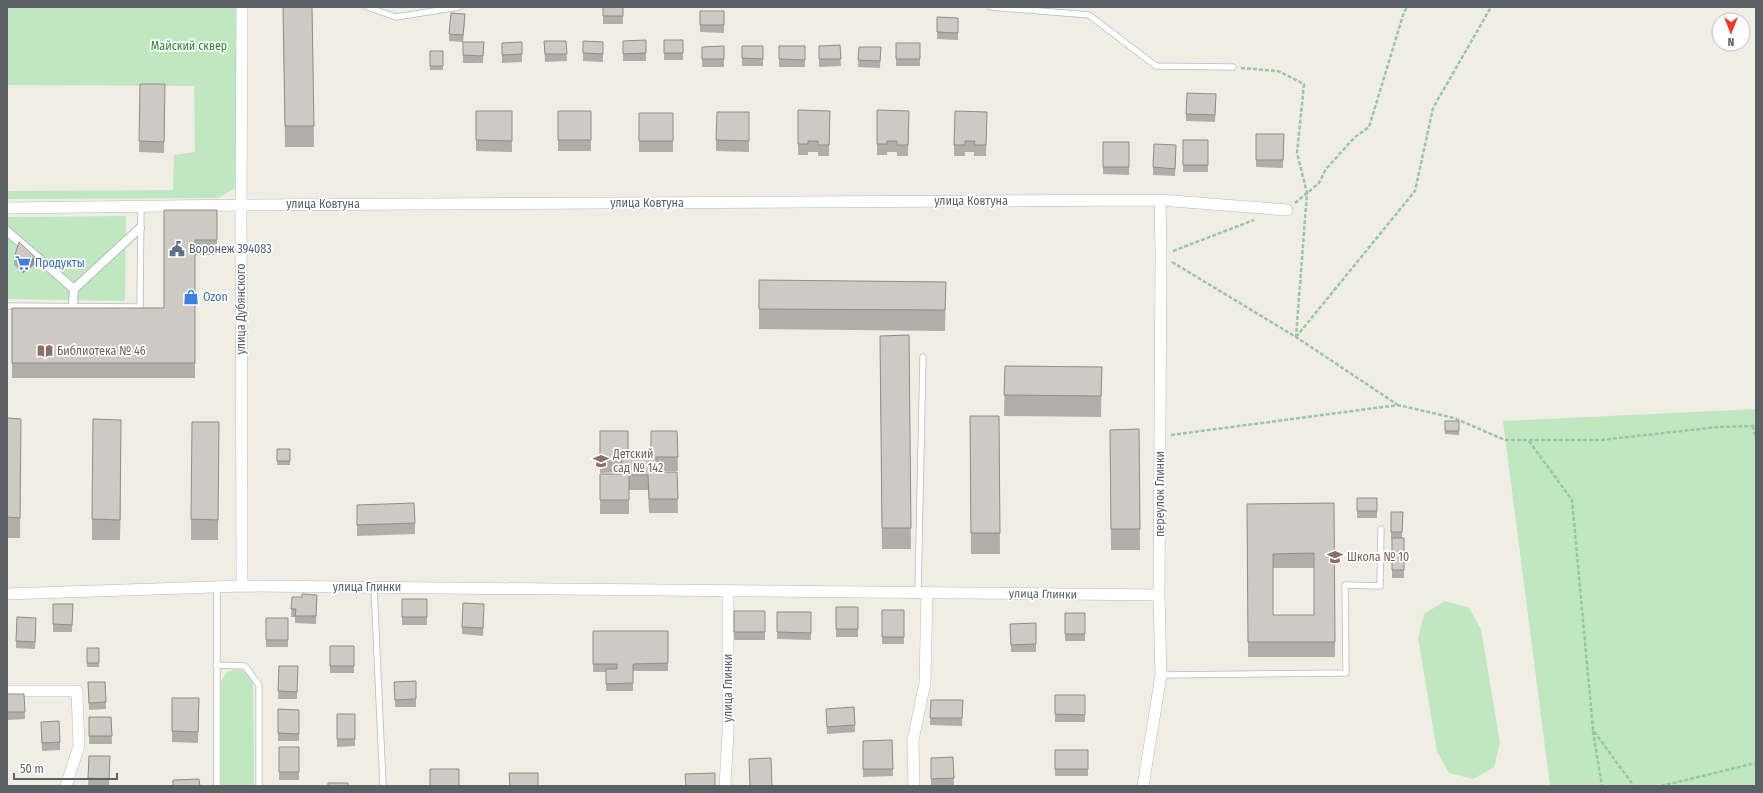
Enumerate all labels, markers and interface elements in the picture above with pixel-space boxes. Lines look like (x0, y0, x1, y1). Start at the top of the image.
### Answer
north arrow (1711, 12, 1751, 52)
text: N (1728, 35, 1734, 48)
park label: Майский сквер (151, 39, 227, 53)
street label: улица Ковтуна (934, 194, 1008, 208)
street label: улица Ковтуна (610, 196, 684, 210)
street label: улица Ковтуна (286, 197, 360, 211)
public building icon: Воронеж 394083 (168, 240, 186, 258)
place label: Воронеж 394083 (189, 242, 272, 256)
supermarket icon: Продукты (14, 254, 32, 272)
place label: Продукты (35, 256, 85, 270)
street label: улица Дубянского (234, 264, 248, 354)
shop icon: Ozon (182, 288, 200, 306)
place label: Ozon (203, 290, 228, 304)
library icon: Библиотека № 46 (36, 342, 54, 360)
place label: Библиотека № 46 (57, 344, 146, 358)
place label: Детский сад № 142 (612, 447, 663, 475)
street label: переулок Глинки (1153, 451, 1167, 537)
school or university icon: Детский сад № 142 (592, 452, 610, 470)
school or university icon: Школа № 10 (1326, 548, 1344, 566)
place label: Школа № 10 (1347, 550, 1409, 564)
street label: улица Глинки (333, 580, 401, 594)
street label: улица Глинки (1009, 586, 1077, 602)
street label: улица Глинки (721, 654, 735, 722)
scale bar (14, 755, 117, 781)
text: 50 m (20, 762, 44, 776)

